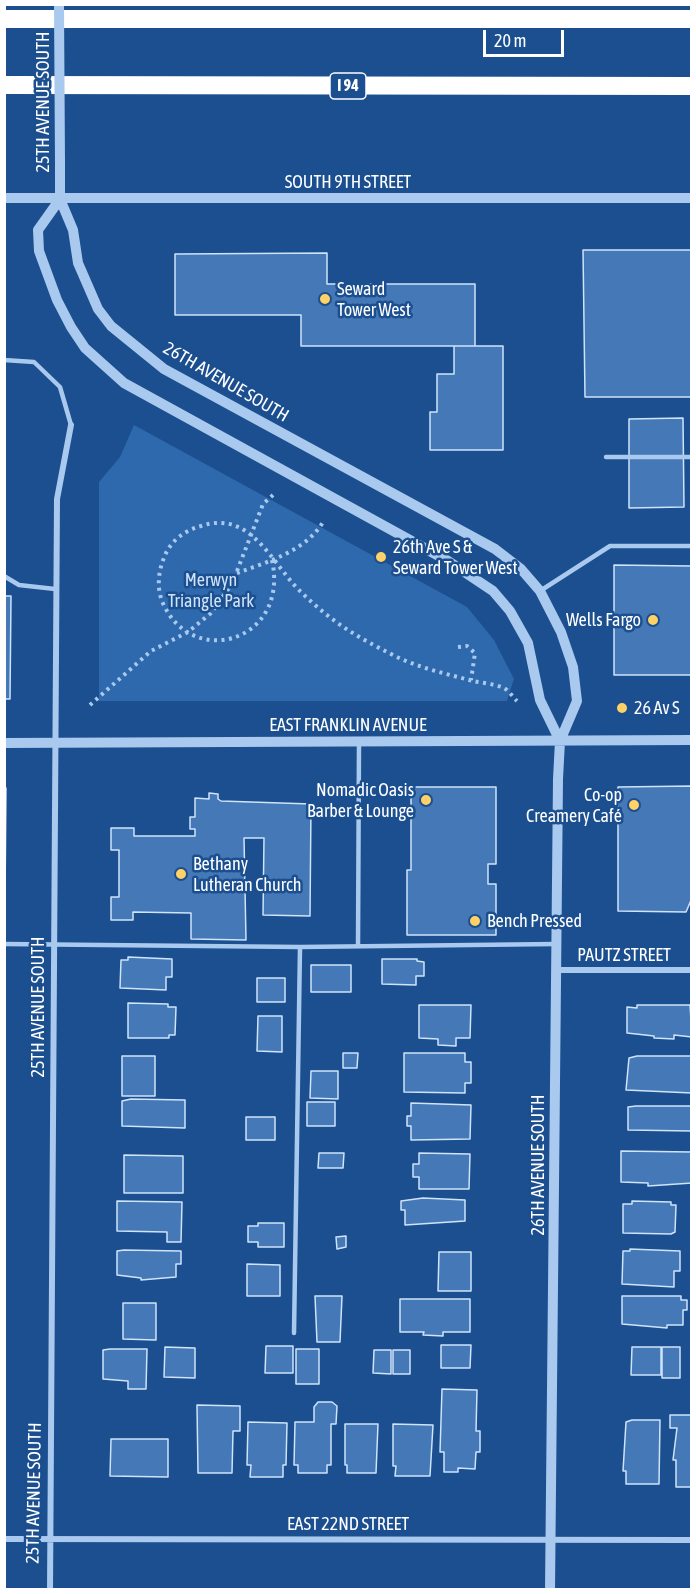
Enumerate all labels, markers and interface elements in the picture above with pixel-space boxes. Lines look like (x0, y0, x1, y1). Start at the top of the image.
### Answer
scale bar (486, 18, 567, 56)
text: 20 m (494, 30, 526, 51)
street label: 25TH AVENUE SOUTH (32, 31, 54, 173)
road number: I 94 (330, 73, 366, 99)
street label: SOUTH 9TH STREET (285, 171, 411, 193)
place label: Seward Tower West (337, 278, 411, 320)
marker: Seward Tower West (318, 292, 332, 306)
street label: 26TH AVENUE SOUTH (159, 337, 293, 427)
place label: 26th Ave S & Seward Tower West (393, 536, 518, 578)
marker: 26th Ave S & Seward Tower West (374, 550, 388, 564)
park label: Merwyn Triangle Park (168, 569, 254, 612)
place label: Wells Fargo (566, 609, 641, 631)
marker: Wells Fargo (646, 613, 660, 627)
place label: 26 Av S (634, 697, 680, 719)
marker: 26 Av S (615, 701, 629, 715)
street label: EAST FRANKLIN AVENUE (269, 714, 427, 736)
place label: Nomadic Oasis Barber & Lounge (307, 779, 414, 822)
place label: Co-op Creamery Café (526, 784, 622, 826)
marker: Nomadic Oasis Barber & Lounge (419, 793, 433, 807)
marker: Co-op Creamery Café (627, 798, 641, 812)
place label: Bethany Lutheran Church (193, 853, 301, 896)
marker: Bethany Lutheran Church (174, 867, 188, 881)
place label: Bench Pressed (487, 910, 582, 932)
marker: Bench Pressed (468, 914, 482, 928)
street label: 25TH AVENUE SOUTH (27, 936, 49, 1078)
street label: PAUTZ STREET (577, 944, 671, 966)
street label: 26TH AVENUE SOUTH (527, 1094, 549, 1236)
street label: 25TH AVENUE SOUTH (22, 1422, 46, 1564)
street label: EAST 22ND STREET (287, 1513, 409, 1535)

